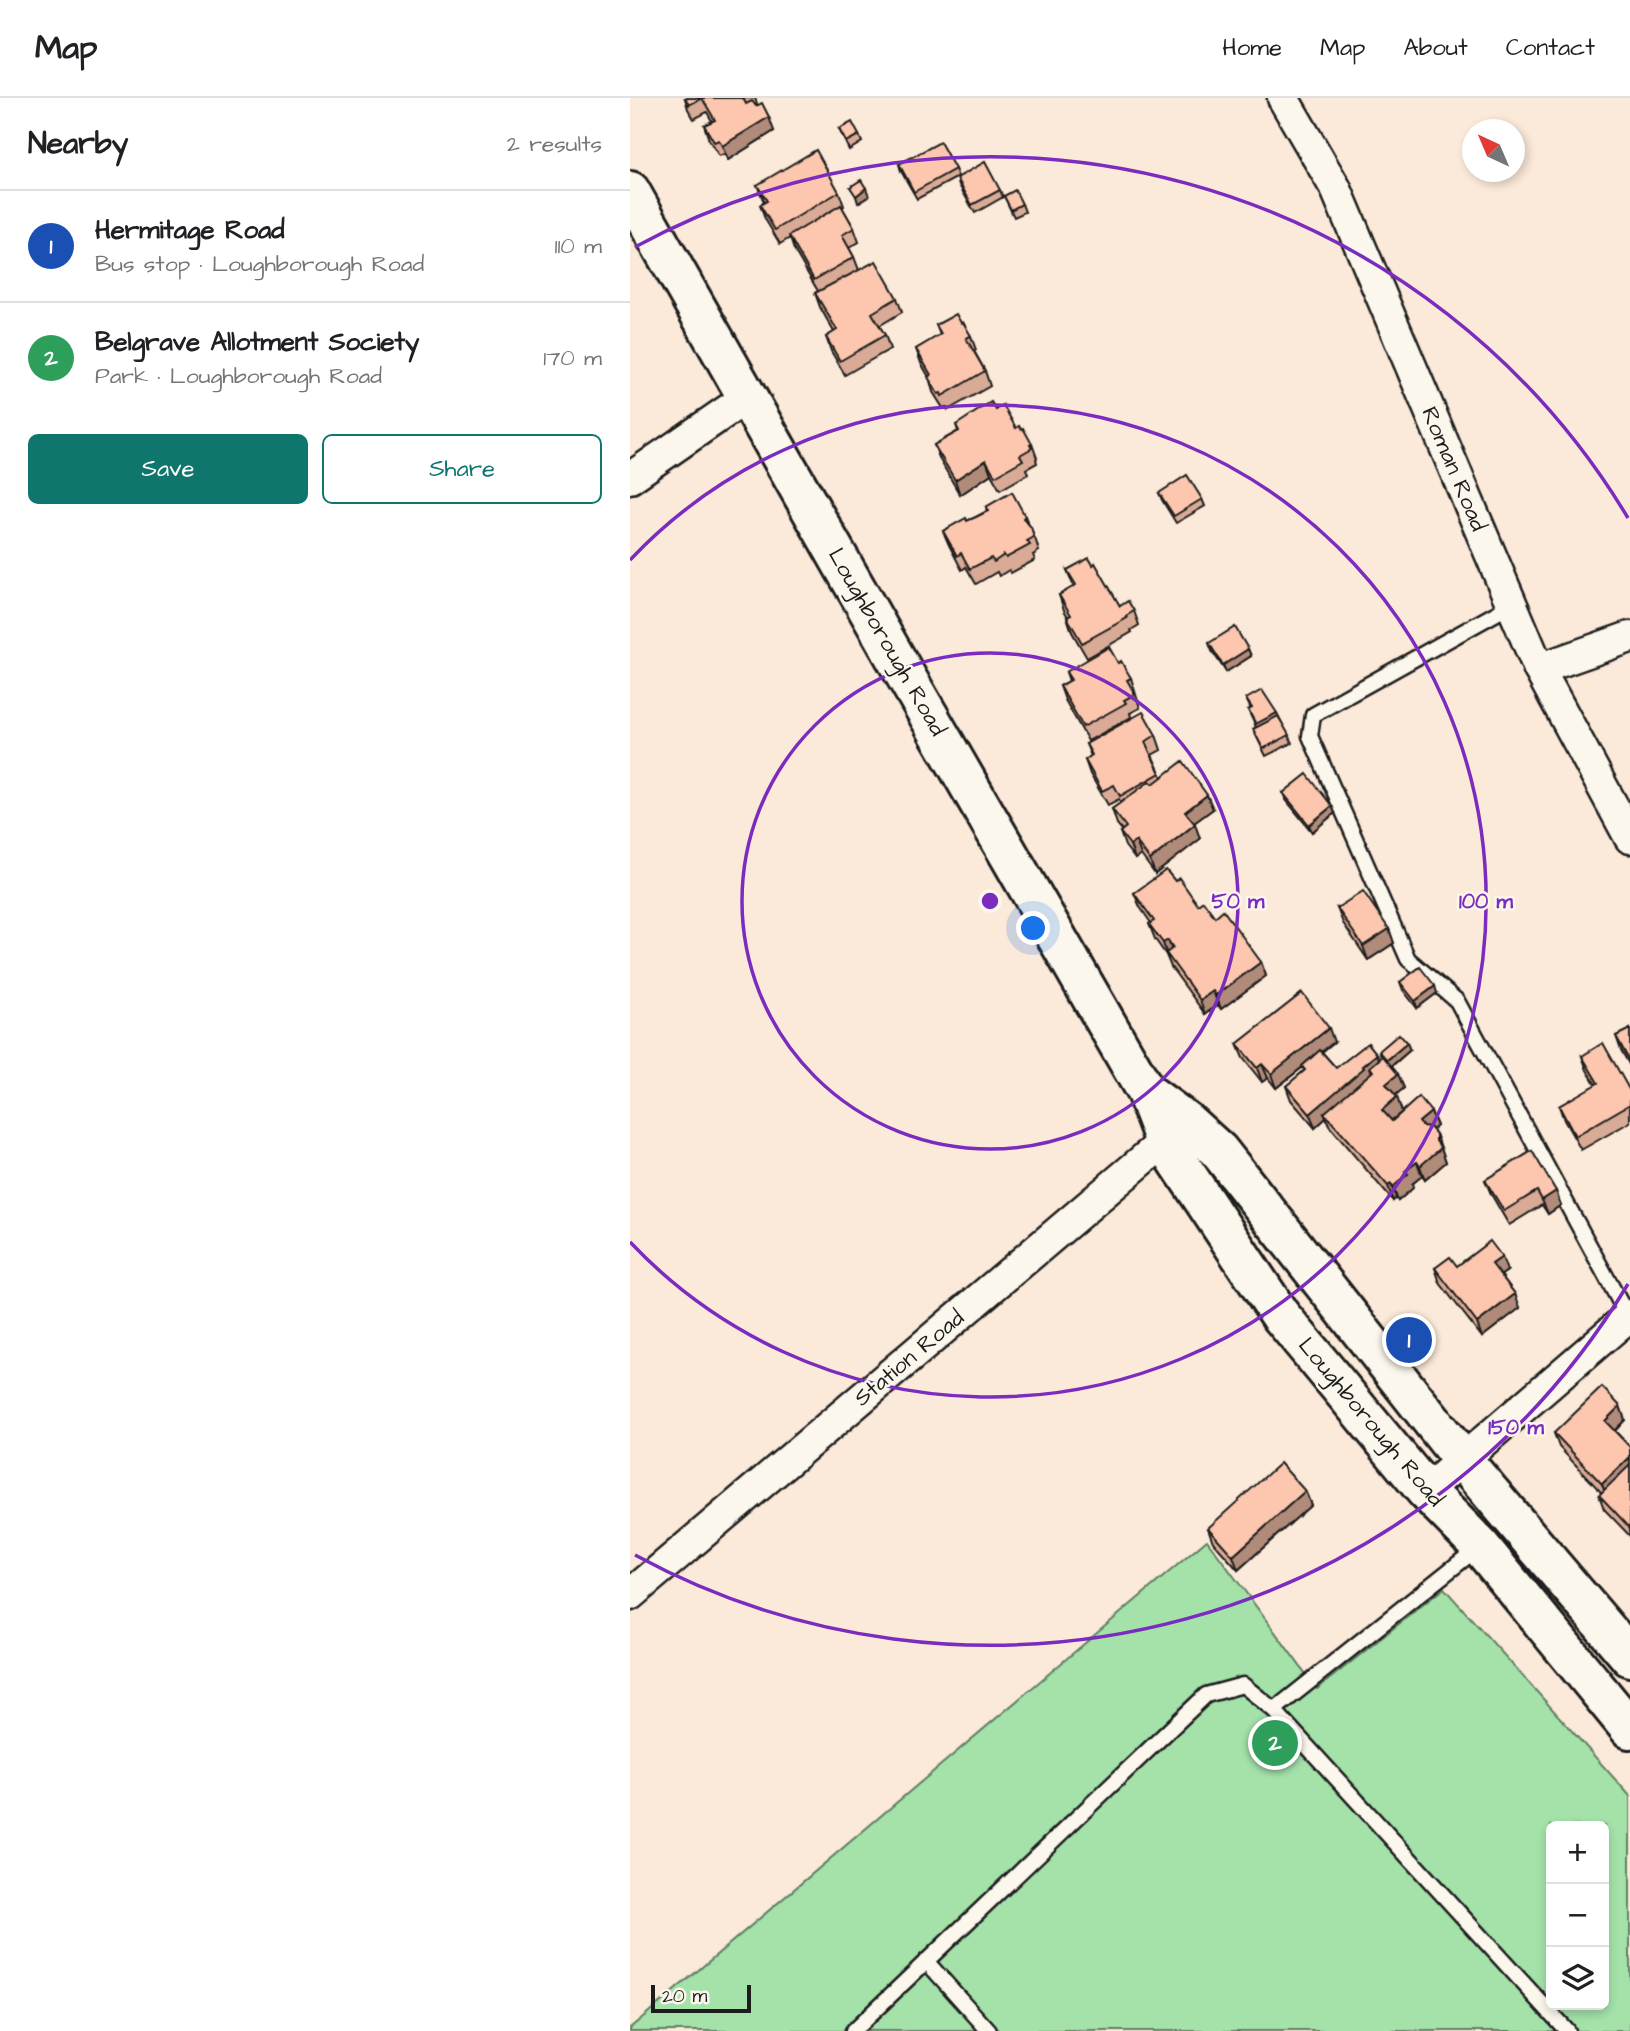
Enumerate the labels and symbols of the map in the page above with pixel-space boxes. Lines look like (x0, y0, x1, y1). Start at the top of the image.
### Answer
north arrow (1462, 119, 1525, 182)
street label: Roman Road (1413, 402, 1495, 536)
street label: Loughborough Road (819, 542, 954, 743)
text: 50 m (1212, 887, 1265, 916)
text: 100 m (1459, 887, 1514, 916)
centre of rings (978, 889, 1002, 913)
your location (1016, 911, 1050, 945)
street label: Station Road (847, 1302, 971, 1414)
pin: 1 (1386, 1314, 1432, 1366)
street label: Loughborough Road (1290, 1330, 1452, 1514)
text: 150 m (1488, 1413, 1544, 1442)
pin: 2 (1252, 1717, 1298, 1769)
scale bar (651, 1982, 751, 2014)

